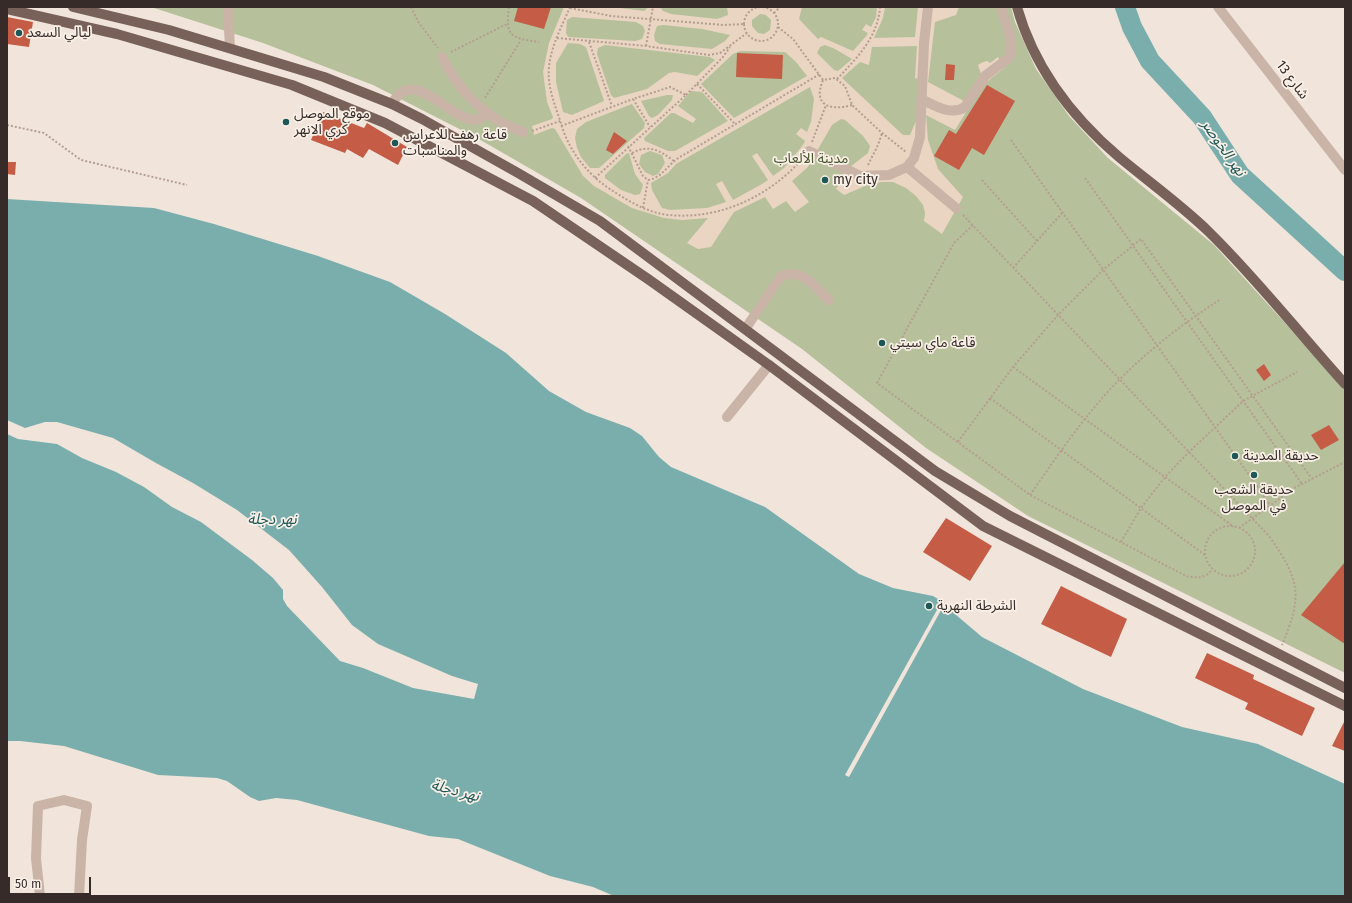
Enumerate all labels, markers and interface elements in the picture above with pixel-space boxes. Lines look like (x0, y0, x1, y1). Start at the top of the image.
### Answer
place label: ليالي السعد (27, 25, 91, 41)
marker: ليالي السعد (14, 28, 24, 38)
street label: شارع 13 (1272, 57, 1312, 103)
place label: موقع الموصل كري الانهر (294, 106, 370, 138)
water label: نهر الخوصر (1197, 116, 1249, 180)
marker: موقع الموصل كري الانهر (281, 117, 291, 127)
place label: قاعة رهف للاعراس والمناسبات (403, 127, 507, 160)
marker: قاعة رهف للاعراس والمناسبات (390, 138, 400, 148)
park label: مدينة الألعاب (774, 151, 848, 167)
place label: my city (833, 172, 878, 188)
marker: my city (820, 175, 830, 185)
place label: قاعة ماي سيتي (890, 335, 975, 351)
marker: قاعة ماي سيتي (877, 338, 887, 348)
place label: حديقة المدينة (1243, 448, 1319, 464)
marker: حديقة المدينة (1230, 451, 1240, 461)
marker: حديقة الشعب في الموصل (1249, 470, 1259, 480)
place label: حديقة الشعب في الموصل (1215, 482, 1293, 514)
water label: نهر دجلة (247, 511, 297, 529)
place label: الشرطة النهرية (937, 598, 1016, 614)
marker: الشرطة النهرية (924, 601, 934, 611)
water label: نهر دجلة (429, 776, 481, 806)
scale bar (10, 869, 93, 895)
text: 50 m (15, 877, 41, 891)

